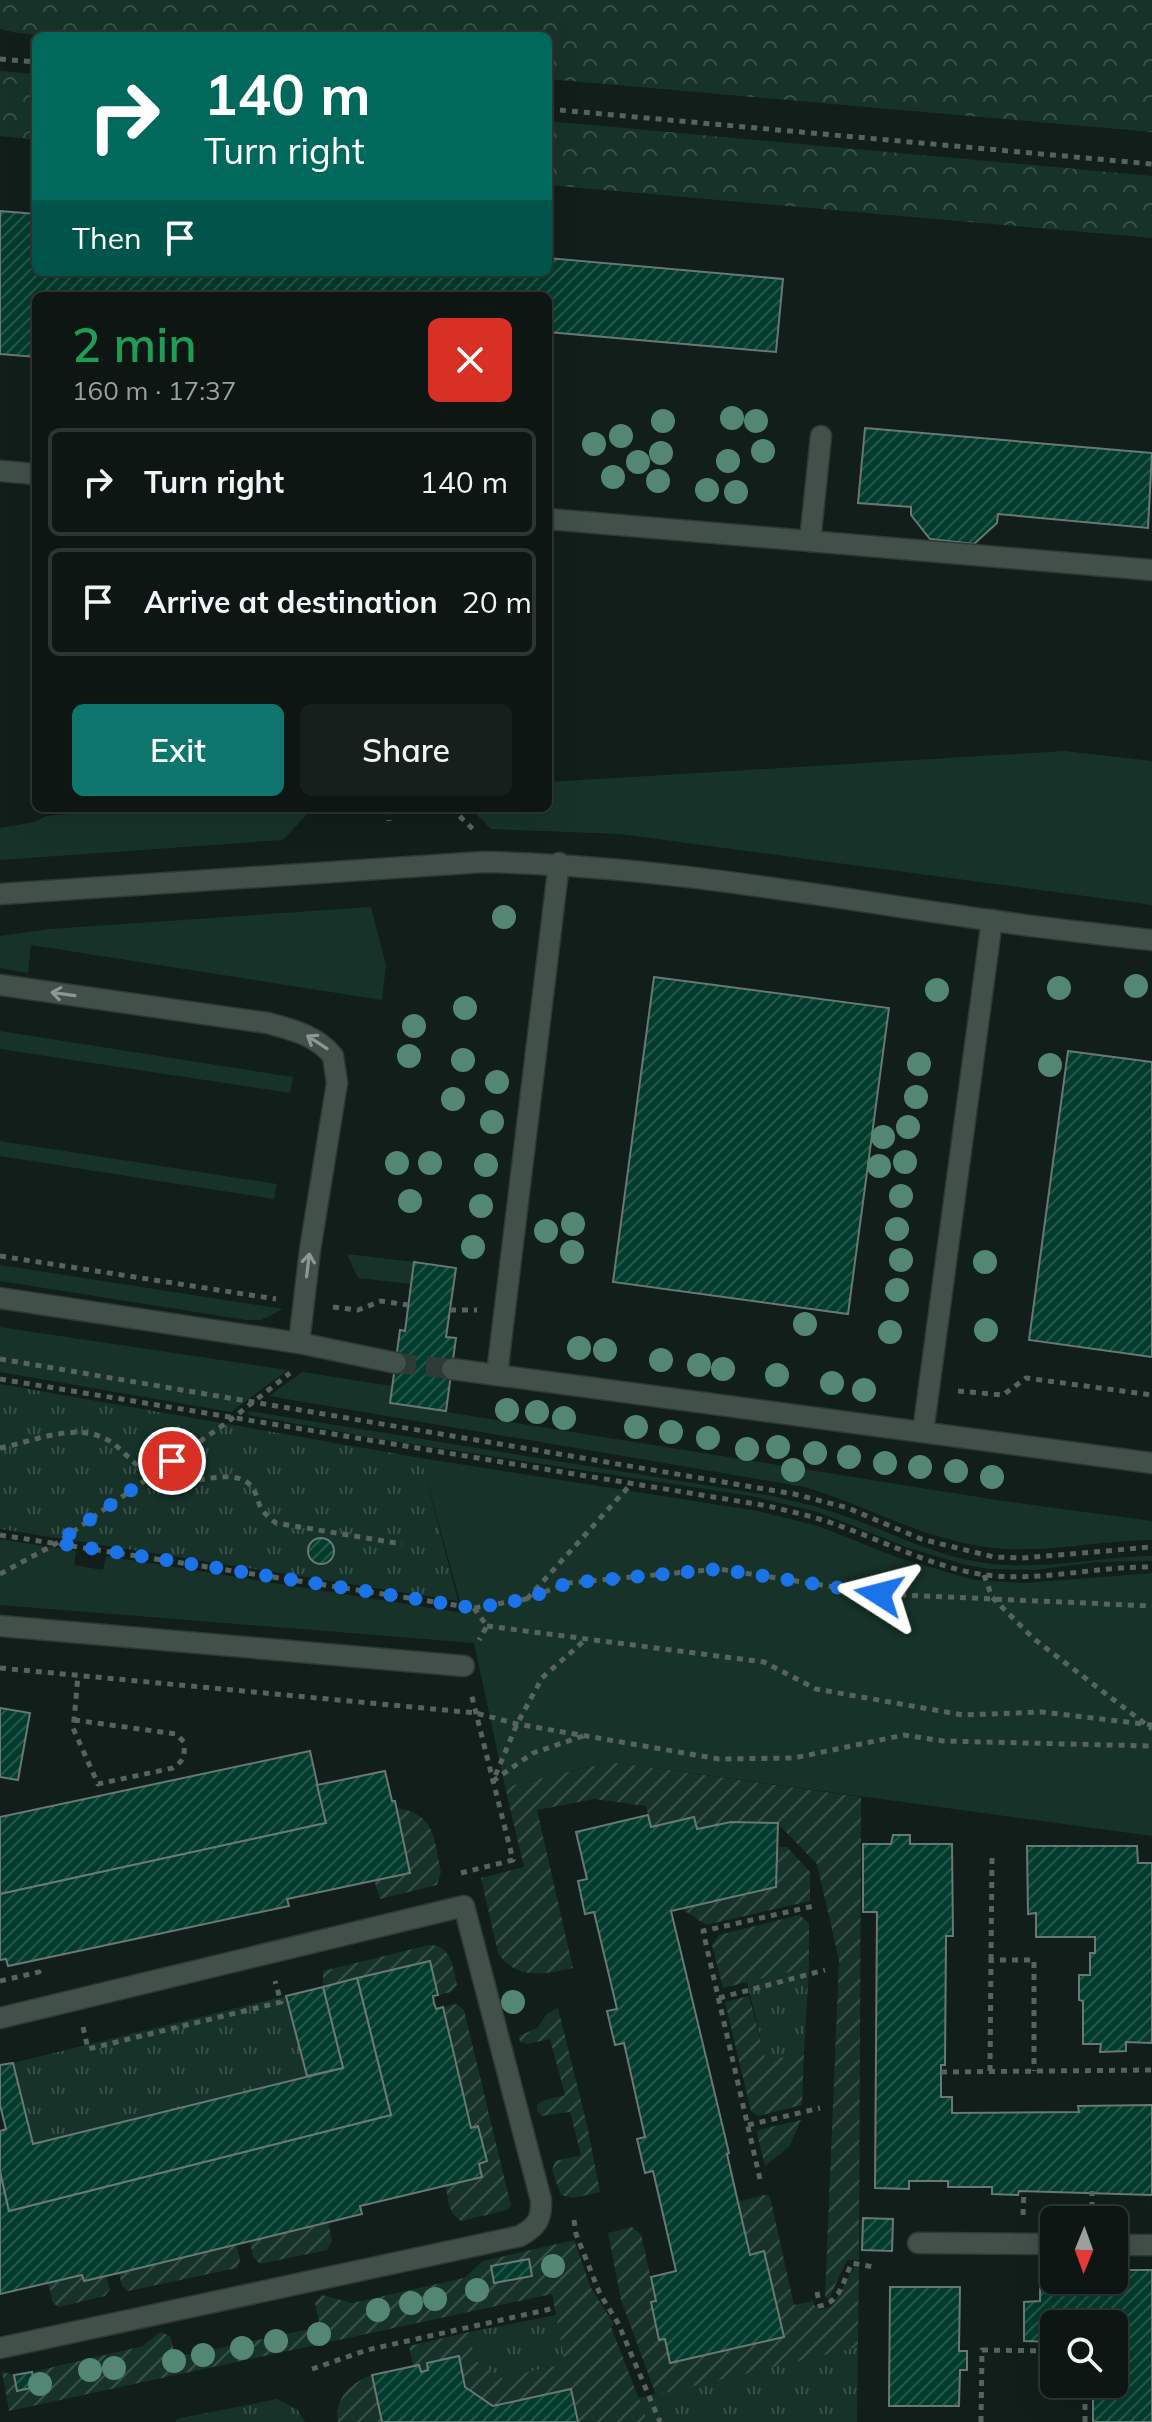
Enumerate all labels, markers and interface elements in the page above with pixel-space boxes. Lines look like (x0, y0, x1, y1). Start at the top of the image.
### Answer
text: 140 m (204, 59, 371, 129)
icon: right (72, 64, 176, 168)
text: Turn right (204, 128, 365, 173)
icon: arrive (158, 216, 202, 260)
text: Then (72, 219, 142, 257)
text: 2 min (72, 314, 197, 374)
button: close (428, 318, 512, 402)
text: 160 m · 17:37 (72, 374, 236, 407)
icon: right (76, 460, 120, 504)
text: Turn right (144, 463, 284, 501)
text: 140 m (420, 463, 508, 501)
icon: arrive (76, 580, 120, 624)
text: Arrive at destination (144, 583, 438, 621)
text: 20 m (462, 583, 532, 621)
button: Exit (72, 704, 284, 796)
button: Share (300, 704, 512, 796)
one-way arrow (51, 986, 76, 1001)
one-way arrow (306, 1034, 328, 1050)
one-way arrow (300, 1252, 315, 1279)
pin (138, 1427, 206, 1495)
icon: arrive (150, 1439, 194, 1483)
position arrow (837, 1552, 921, 1636)
north arrow (1040, 2206, 1128, 2294)
map controls (1040, 2206, 1128, 2398)
button: search (1040, 2310, 1128, 2398)

